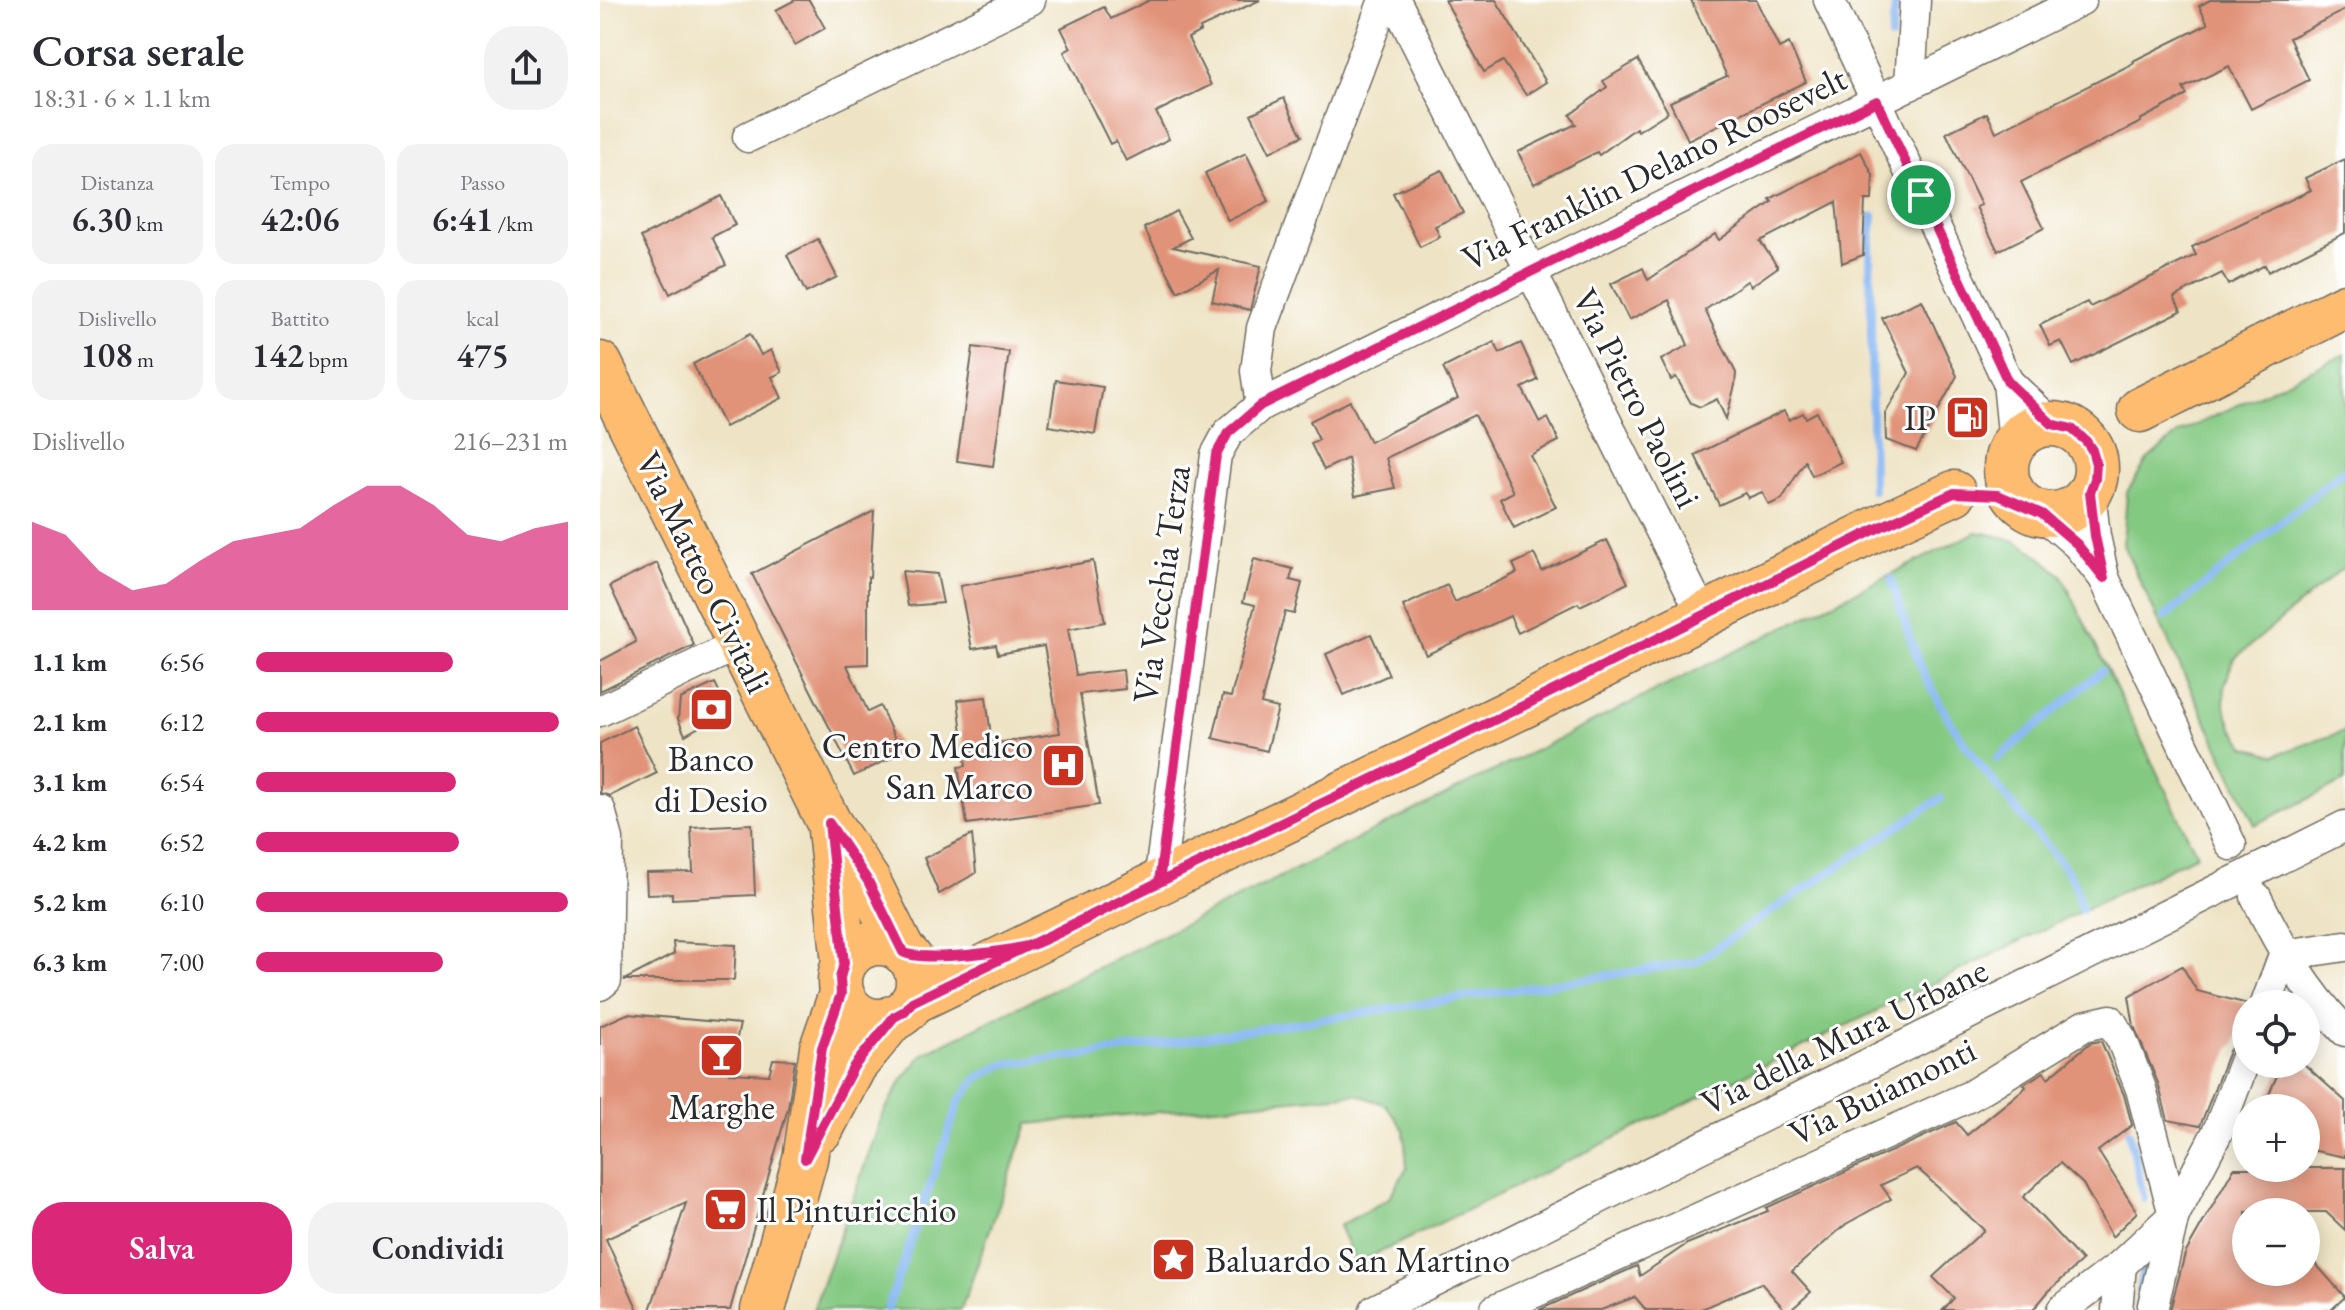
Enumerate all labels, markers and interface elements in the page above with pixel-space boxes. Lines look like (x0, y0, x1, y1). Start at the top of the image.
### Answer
text: Corsa serale (32, 22, 245, 79)
button: share (484, 26, 568, 110)
street label: Via Franklin Delano Roosevelt (1454, 54, 1855, 282)
text: 18:31 · 6 × 1.1 km (32, 81, 211, 115)
pin (1887, 161, 1955, 229)
text: Distanza (81, 168, 154, 197)
text: Tempo (270, 168, 330, 197)
text: Passo (460, 168, 505, 197)
icon: arrive (1899, 173, 1943, 217)
text: 6.30 (71, 197, 132, 241)
text: 42:06 (261, 197, 339, 241)
text: 6:41 (432, 197, 493, 241)
text: km (132, 209, 164, 238)
text: /km (493, 209, 534, 238)
street label: Via Pietro Paolini (1562, 280, 1712, 516)
text: Dislivello (78, 304, 157, 333)
text: Battito (271, 304, 329, 333)
text: kcal (466, 304, 499, 333)
text: 108 (80, 333, 133, 377)
text: 142 (252, 333, 304, 377)
text: 475 (457, 333, 509, 377)
text: m (133, 345, 154, 374)
text: bpm (304, 345, 348, 374)
fuel station icon: IP (1943, 393, 1991, 441)
place label: IP (1904, 394, 1936, 441)
text: Dislivello (32, 424, 125, 458)
text: 216–231 m (453, 424, 568, 458)
street label: Via Matteo Civitali (625, 443, 783, 701)
street label: Via Vecchia Terza (1121, 461, 1201, 706)
text: 1.1 km (32, 645, 107, 679)
text: 6:56 (160, 645, 204, 679)
bank icon: Banco di Desio (687, 685, 735, 733)
text: 2.1 km (32, 705, 107, 739)
text: 6:12 (160, 705, 204, 739)
place label: Centro Medico San Marco (822, 722, 1033, 810)
place label: Banco di Desio (654, 735, 768, 823)
hospital icon: Centro Medico San Marco (1040, 742, 1088, 790)
text: 3.1 km (32, 765, 107, 799)
text: 6:54 (160, 765, 204, 799)
text: 4.2 km (32, 825, 107, 859)
text: 6:52 (160, 825, 204, 859)
text: 5.2 km (32, 885, 107, 919)
text: 6:10 (160, 885, 204, 919)
text: 6.3 km (32, 945, 107, 979)
text: 7:00 (160, 945, 204, 979)
street label: Via della Mura Urbane (1693, 946, 1995, 1126)
map controls (2232, 990, 2320, 1286)
button: locate (2232, 990, 2320, 1078)
street label: Via Buiamonti (1781, 1026, 1983, 1156)
bar icon: Marghe (698, 1032, 746, 1080)
place label: Marghe (669, 1083, 775, 1130)
button: + (2232, 1094, 2320, 1182)
supermarket icon: Il Pinturicchio (701, 1185, 749, 1233)
place label: Il Pinturicchio (756, 1186, 957, 1233)
button: − (2232, 1198, 2320, 1286)
button: Salva (32, 1202, 292, 1294)
button: Condividi (308, 1202, 568, 1294)
place icon: Baluardo San Martino (1150, 1235, 1198, 1283)
place label: Baluardo San Martino (1205, 1236, 1510, 1283)

